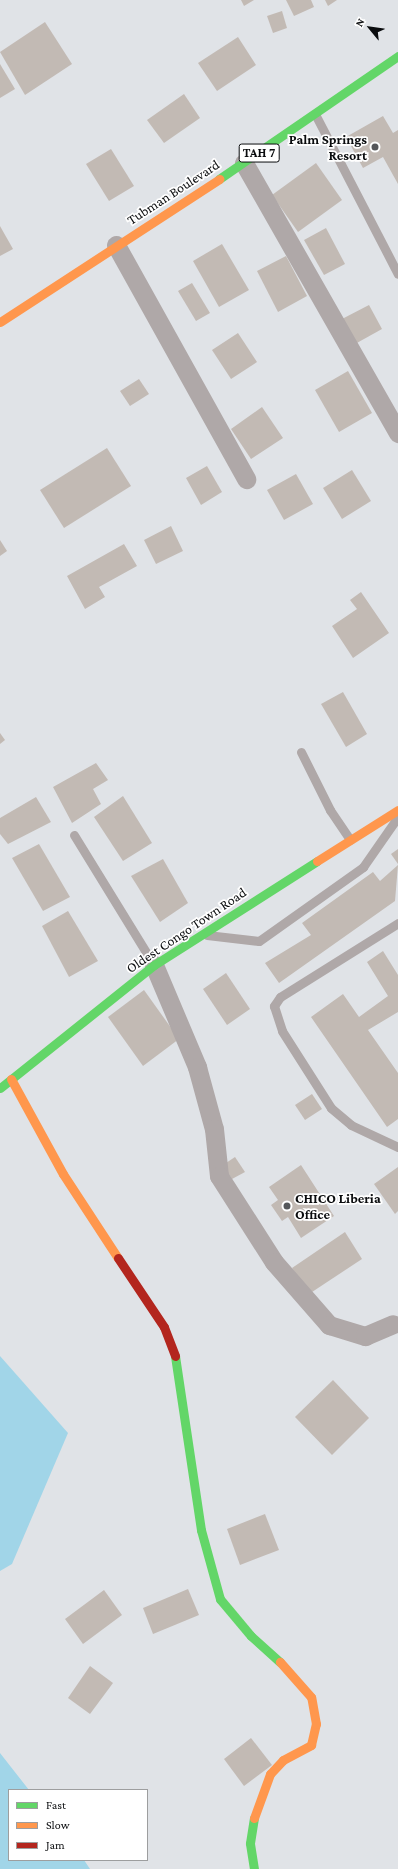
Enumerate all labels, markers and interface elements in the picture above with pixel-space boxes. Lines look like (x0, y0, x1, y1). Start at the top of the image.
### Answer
north arrow (350, 8, 390, 48)
text: N (352, 16, 367, 28)
place label: Palm Springs Resort (289, 131, 367, 164)
road number: TAH 7 (238, 142, 280, 164)
marker: Palm Springs Resort (370, 142, 380, 152)
street label: Tubman Boulevard (124, 156, 222, 228)
street label: Oldest Congo Town Road (123, 884, 249, 976)
place label: CHICO Liberia Office (295, 1190, 381, 1222)
marker: CHICO Liberia Office (282, 1201, 292, 1211)
legend (8, 1789, 148, 1861)
text: Fast (46, 1798, 66, 1812)
text: Slow (46, 1818, 70, 1832)
text: Jam (46, 1838, 65, 1852)

